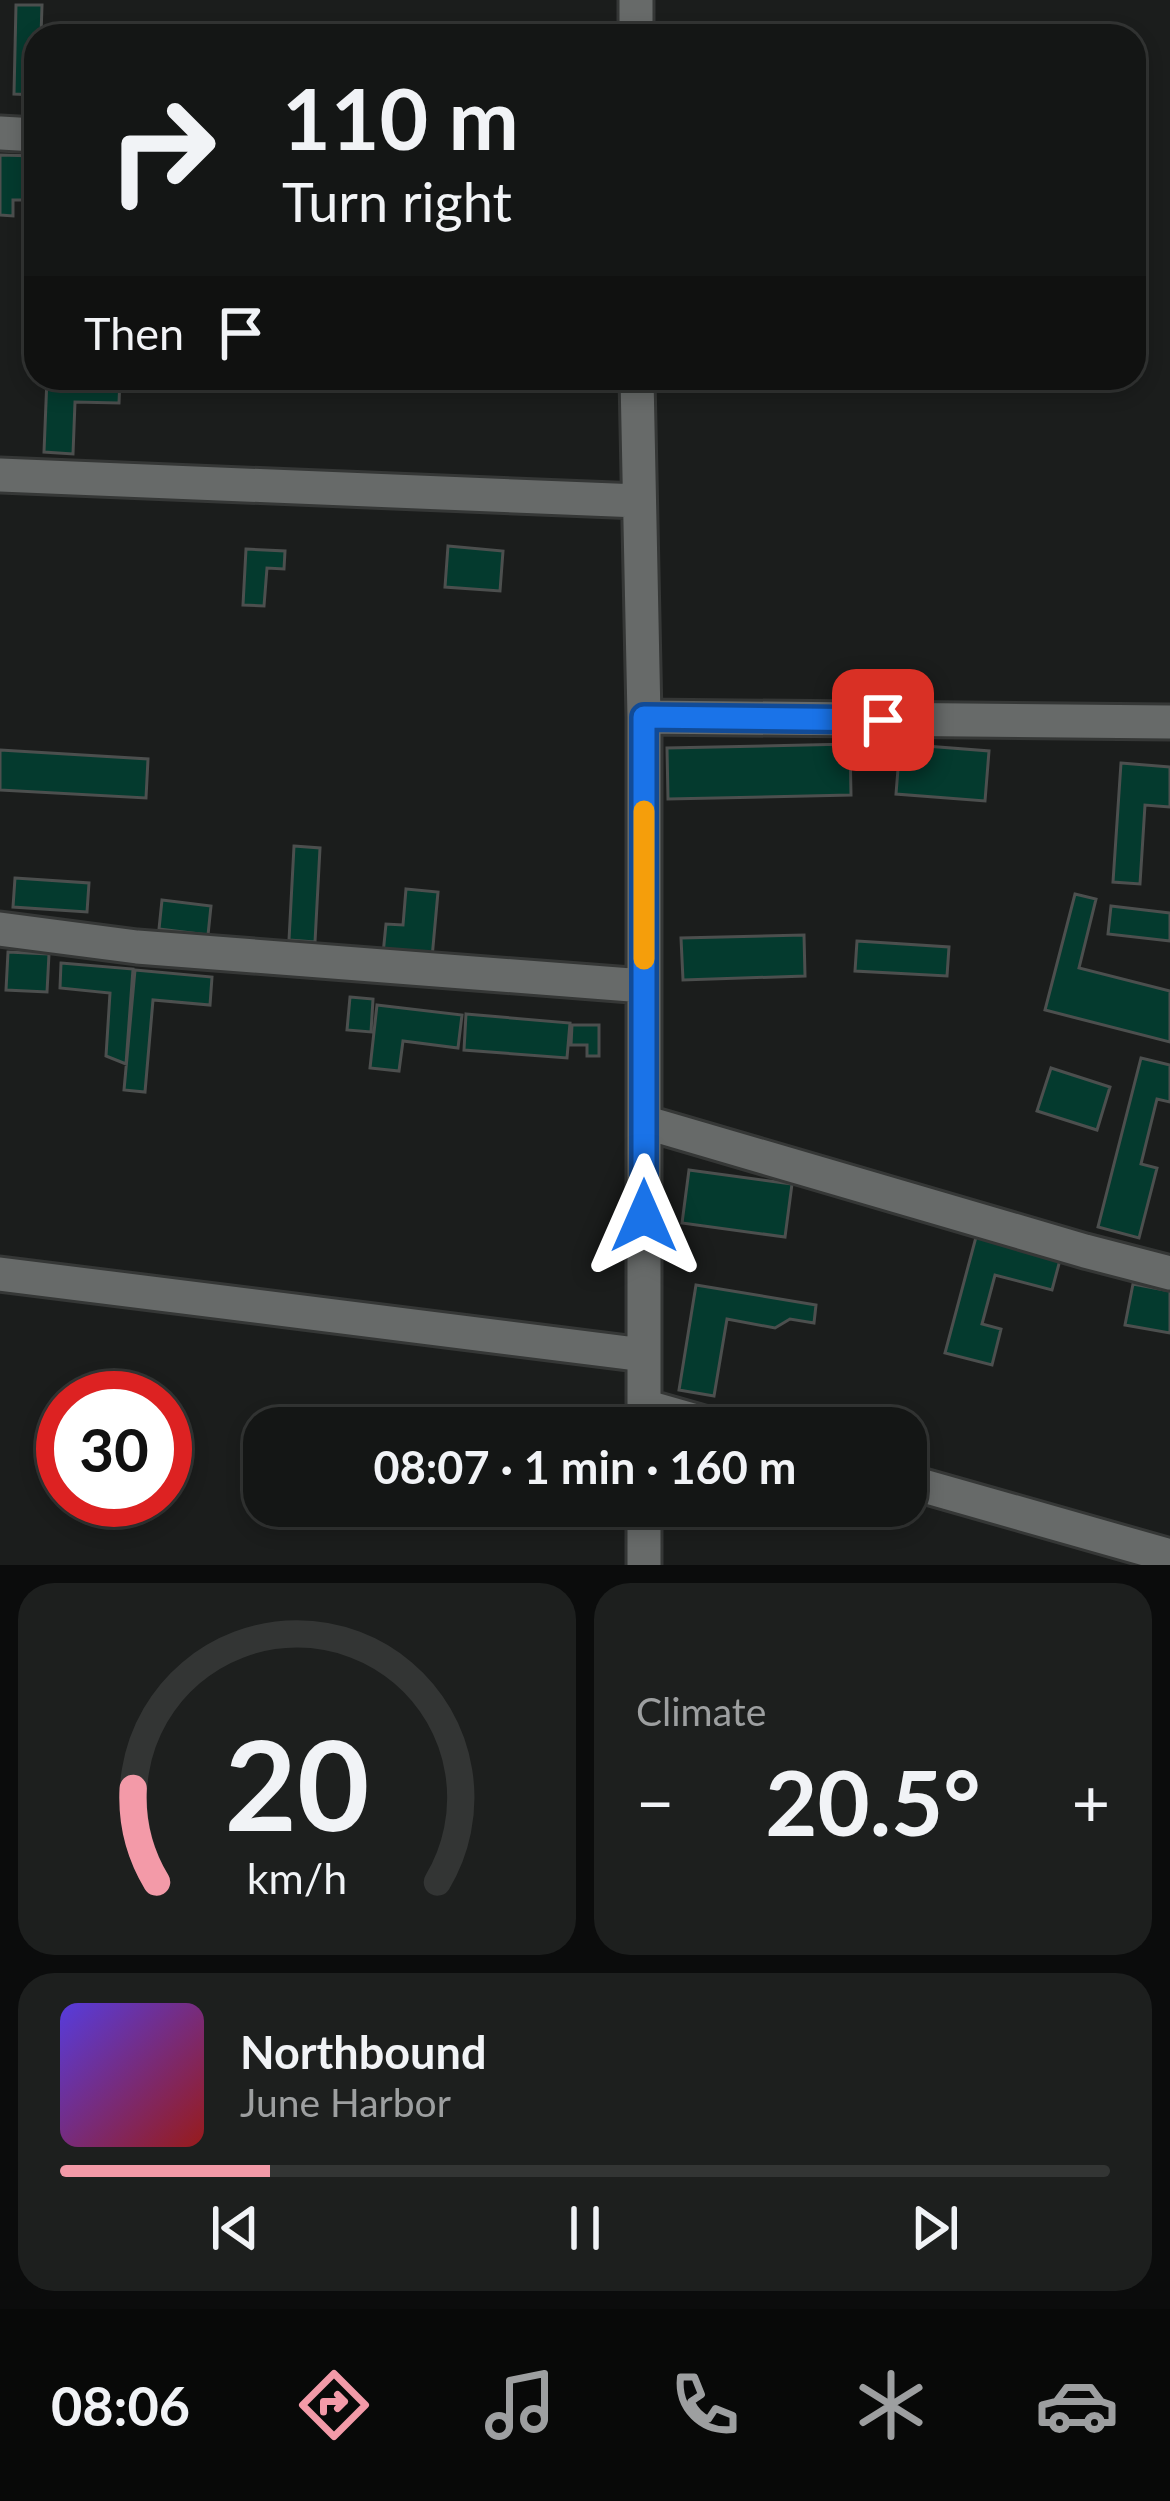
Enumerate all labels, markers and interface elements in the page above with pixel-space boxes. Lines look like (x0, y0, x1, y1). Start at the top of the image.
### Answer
text: 110 m (282, 67, 519, 168)
icon: right (84, 72, 240, 228)
text: Turn right (282, 169, 512, 234)
icon: arrive (208, 300, 274, 366)
text: Then (84, 306, 184, 360)
pin (832, 669, 934, 771)
icon: arrive (850, 687, 916, 753)
position arrow (581, 1153, 707, 1279)
speed limit sign: 30 (36, 1371, 192, 1527)
text: 08:07 · 1 min · 160 m (374, 1440, 796, 1494)
text: Climate (636, 1688, 766, 1734)
text: 20 (225, 1708, 369, 1858)
text: 20.5° (765, 1747, 981, 1855)
text: − (636, 1762, 674, 1841)
text: + (1072, 1762, 1110, 1841)
text: km/h (247, 1852, 347, 1903)
text: Northbound (240, 2025, 486, 2079)
text: June Harbor (240, 2079, 451, 2125)
icon: previous (202, 2195, 268, 2261)
icon: pause (552, 2195, 618, 2261)
icon: next (902, 2195, 968, 2261)
icon: directions (292, 2363, 376, 2447)
icon: music (478, 2363, 562, 2447)
icon: phone (663, 2363, 747, 2447)
icon: climate (849, 2363, 933, 2447)
icon: car (1035, 2363, 1119, 2447)
text: 08:06 (51, 2373, 190, 2438)

